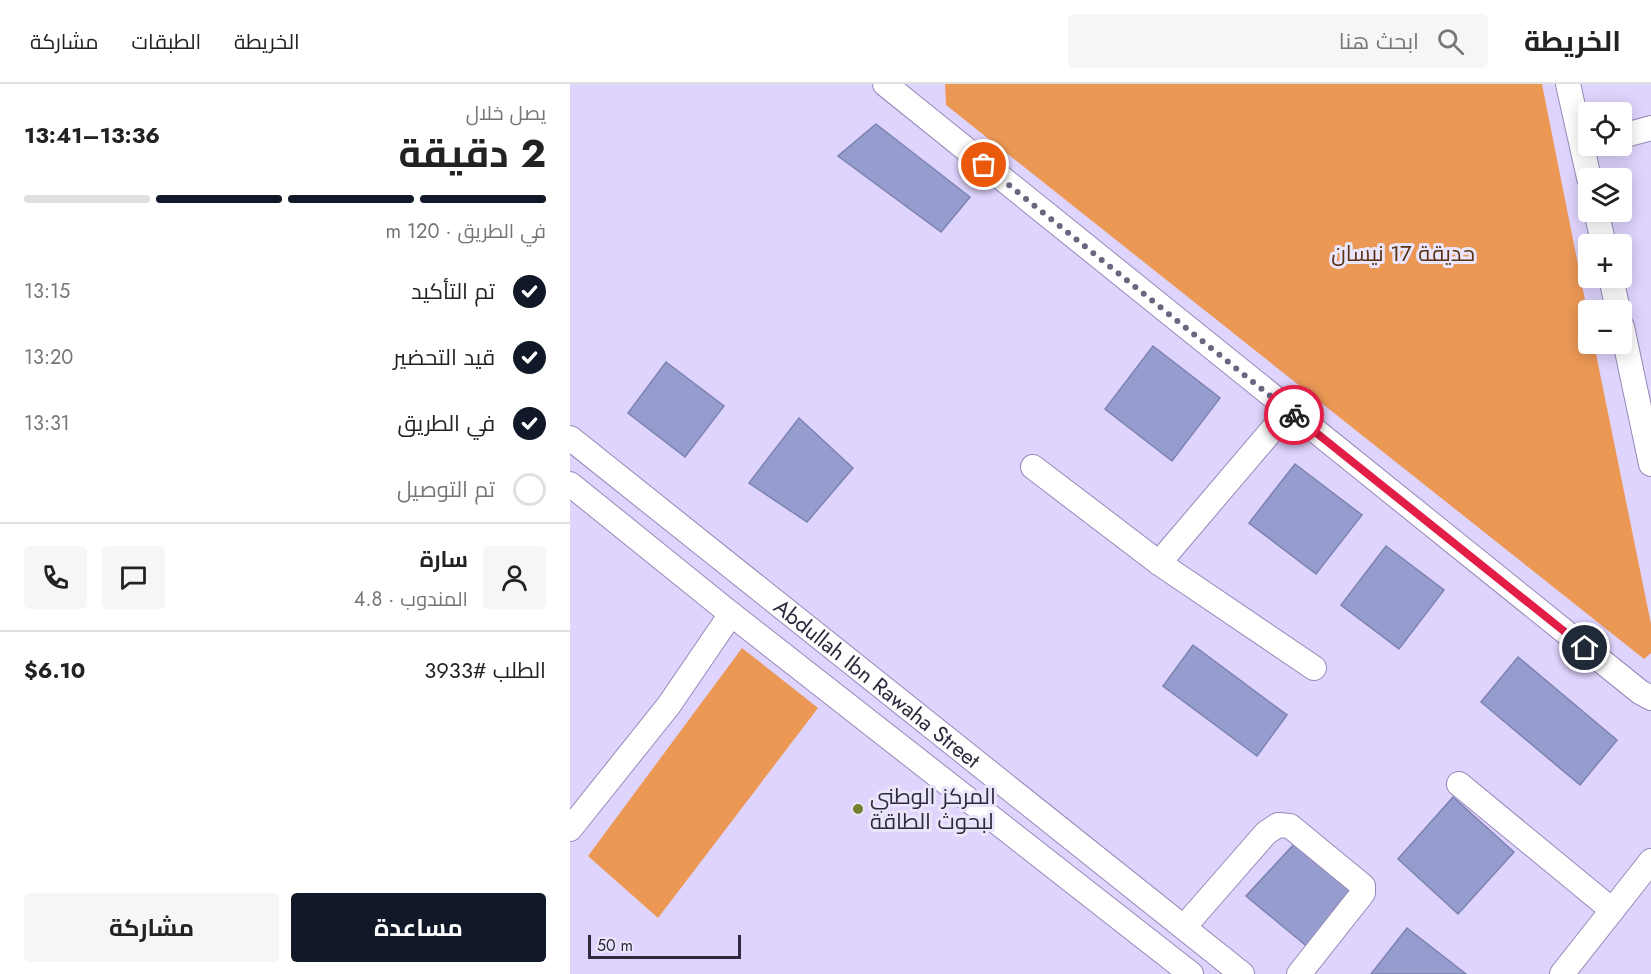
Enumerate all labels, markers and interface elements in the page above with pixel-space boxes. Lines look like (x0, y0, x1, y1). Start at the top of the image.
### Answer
search box (1068, 14, 1488, 68)
text: الخريطة (1524, 21, 1621, 62)
text: ابحث هنا (1339, 25, 1419, 57)
icon: search (1434, 25, 1467, 58)
text: مشاركة (30, 27, 99, 57)
text: الطبقات (132, 27, 201, 57)
text: الخريطة (234, 27, 300, 57)
text: يصل خلال (466, 99, 546, 128)
map controls (1578, 102, 1632, 354)
button: locate (1578, 102, 1632, 156)
text: 13:36–13:41 (24, 119, 160, 151)
text: 2 دقيقة (398, 125, 546, 182)
pin (958, 139, 1009, 190)
icon: bag (967, 148, 1000, 181)
button: layers (1578, 168, 1632, 222)
text: في الطريق · 120 m (385, 217, 546, 246)
button: + (1578, 234, 1632, 288)
park label: حديقة 17 نيسان (1331, 237, 1475, 269)
text: تم التأكيد (411, 275, 495, 307)
icon: check (513, 275, 546, 308)
text: 13:15 (24, 277, 70, 306)
button: − (1578, 300, 1632, 354)
text: قيد التحضير (393, 341, 495, 373)
icon: check (513, 341, 546, 374)
text: 13:20 (24, 343, 73, 372)
courier (1264, 385, 1324, 445)
icon: bike (1278, 399, 1311, 432)
text: في الطريق (398, 407, 495, 439)
icon: check (513, 407, 546, 440)
text: 13:31 (24, 409, 70, 438)
text: تم التوصيل (397, 473, 495, 505)
text: سارة (420, 543, 468, 575)
button: phone (24, 546, 87, 609)
button: chat (102, 546, 165, 609)
button: person (483, 546, 546, 609)
text: المندوب · 4.8 (354, 585, 468, 614)
street label: Abdullah Ibn Rawaha Street (767, 591, 988, 776)
pin (1559, 622, 1610, 673)
icon: home (1568, 631, 1601, 664)
text: $6.10 (24, 654, 85, 686)
text: الطلب #3933 (424, 654, 546, 686)
place label: المركز الوطني لبحوث الطاقة (870, 780, 996, 837)
marker: المركز الوطني لبحوث الطاقة (851, 802, 865, 816)
button: مشاركة (24, 893, 279, 962)
button: مساعدة (291, 893, 546, 962)
scale bar (588, 932, 741, 960)
text: 50 m (597, 934, 633, 957)

